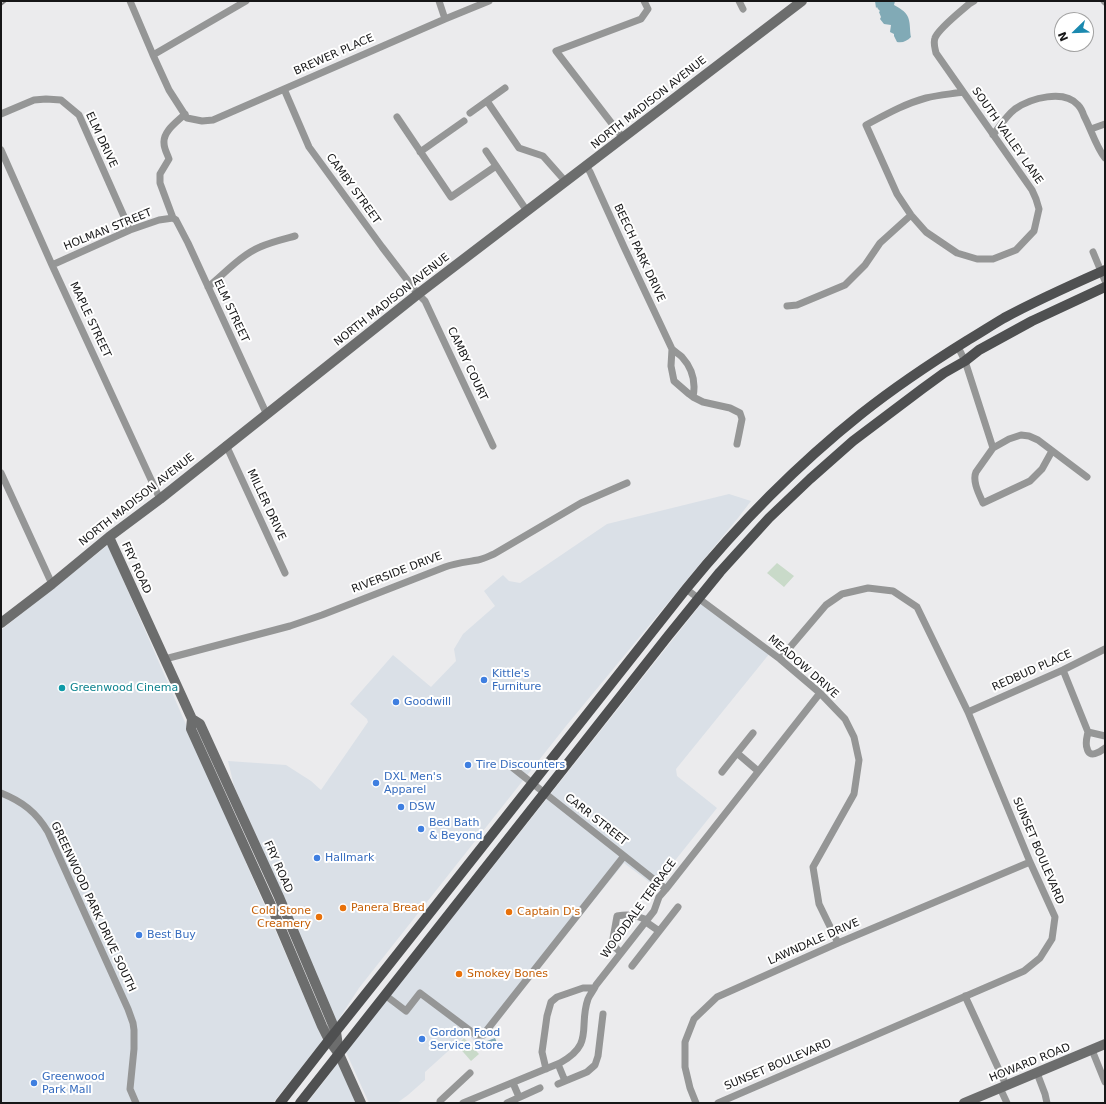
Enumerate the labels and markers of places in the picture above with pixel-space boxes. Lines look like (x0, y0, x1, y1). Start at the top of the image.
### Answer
place label: Kittle's Furniture (492, 667, 541, 693)
marker: Kittle's Furniture (479, 675, 489, 685)
place label: Greenwood Cinema (70, 681, 178, 695)
marker: Greenwood Cinema (57, 683, 67, 693)
place label: Goodwill (404, 695, 451, 709)
marker: Goodwill (391, 697, 401, 707)
place label: Tire Discounters (476, 758, 565, 772)
marker: Tire Discounters (463, 760, 473, 770)
place label: DXL Men's Apparel (384, 770, 442, 796)
marker: DXL Men's Apparel (371, 778, 381, 788)
place label: DSW (409, 800, 435, 814)
marker: DSW (396, 802, 406, 812)
place label: Bed Bath & Beyond (429, 816, 483, 842)
marker: Bed Bath & Beyond (416, 824, 426, 834)
place label: Hallmark (325, 851, 374, 865)
marker: Hallmark (312, 853, 322, 863)
place label: Panera Bread (351, 901, 425, 915)
marker: Panera Bread (338, 903, 348, 913)
place label: Cold Stone Creamery (251, 904, 311, 930)
place label: Captain D's (517, 905, 580, 919)
marker: Captain D's (504, 907, 514, 917)
marker: Cold Stone Creamery (314, 912, 324, 922)
place label: Best Buy (147, 928, 196, 942)
marker: Best Buy (134, 930, 144, 940)
place label: Smokey Bones (467, 967, 548, 981)
marker: Smokey Bones (454, 969, 464, 979)
place label: Gordon Food Service Store (430, 1026, 503, 1052)
marker: Gordon Food Service Store (417, 1034, 427, 1044)
place label: Greenwood Park Mall (42, 1070, 105, 1096)
marker: Greenwood Park Mall (29, 1078, 39, 1088)

